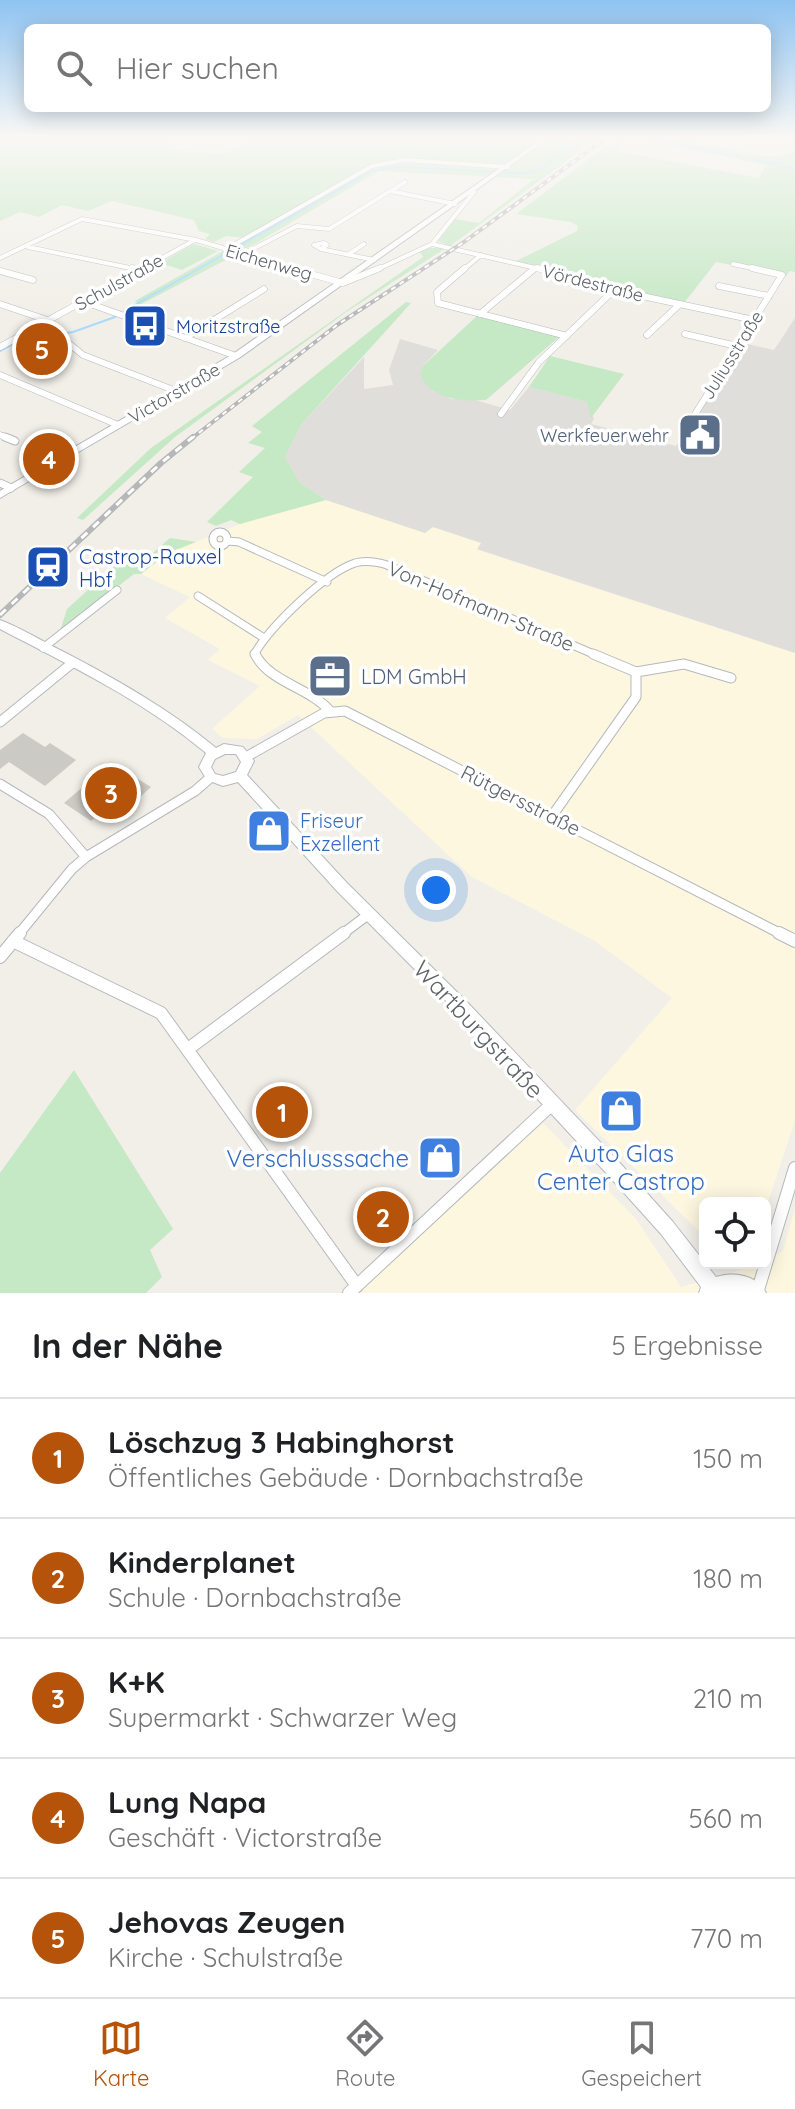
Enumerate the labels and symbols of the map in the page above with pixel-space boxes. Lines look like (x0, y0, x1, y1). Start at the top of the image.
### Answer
street label: Eichenweg (223, 239, 315, 285)
street label: Schulstraße (71, 248, 167, 316)
street label: Vördestraße (540, 259, 646, 307)
bus stop icon: Moritzstraße (121, 302, 169, 350)
street label: Juliusstraße (696, 306, 768, 404)
place label: Moritzstraße (176, 315, 281, 338)
pin: 5 (16, 319, 68, 379)
street label: Victorstraße (124, 357, 224, 429)
public building icon: Werkfeuerwehr (676, 411, 724, 459)
place label: Werkfeuerwehr (540, 424, 669, 447)
pin: 4 (23, 429, 75, 489)
station icon: Castrop-Rauxel Hbf (24, 543, 72, 591)
place label: Castrop-Rauxel Hbf (79, 544, 222, 592)
street label: Von-Hofmann-Straße (384, 555, 578, 657)
office icon: LDM GmbH (306, 652, 354, 700)
place label: LDM GmbH (361, 664, 467, 689)
street label: Rütgersstraße (457, 759, 585, 841)
pin: 3 (85, 763, 137, 823)
shop icon: Friseur Exzellent (245, 807, 293, 855)
place label: Friseur Exzellent (300, 808, 381, 856)
your location (416, 870, 456, 910)
street label: Wartburgstraße (407, 954, 551, 1104)
pin: 1 (256, 1082, 308, 1142)
shop icon: Auto Glas Center Castrop (597, 1087, 645, 1135)
shop icon: Verschlusssache (416, 1134, 464, 1182)
place label: Auto Glas Center Castrop (537, 1138, 705, 1196)
place label: Verschlusssache (226, 1143, 409, 1173)
pin: 2 (357, 1187, 409, 1247)

